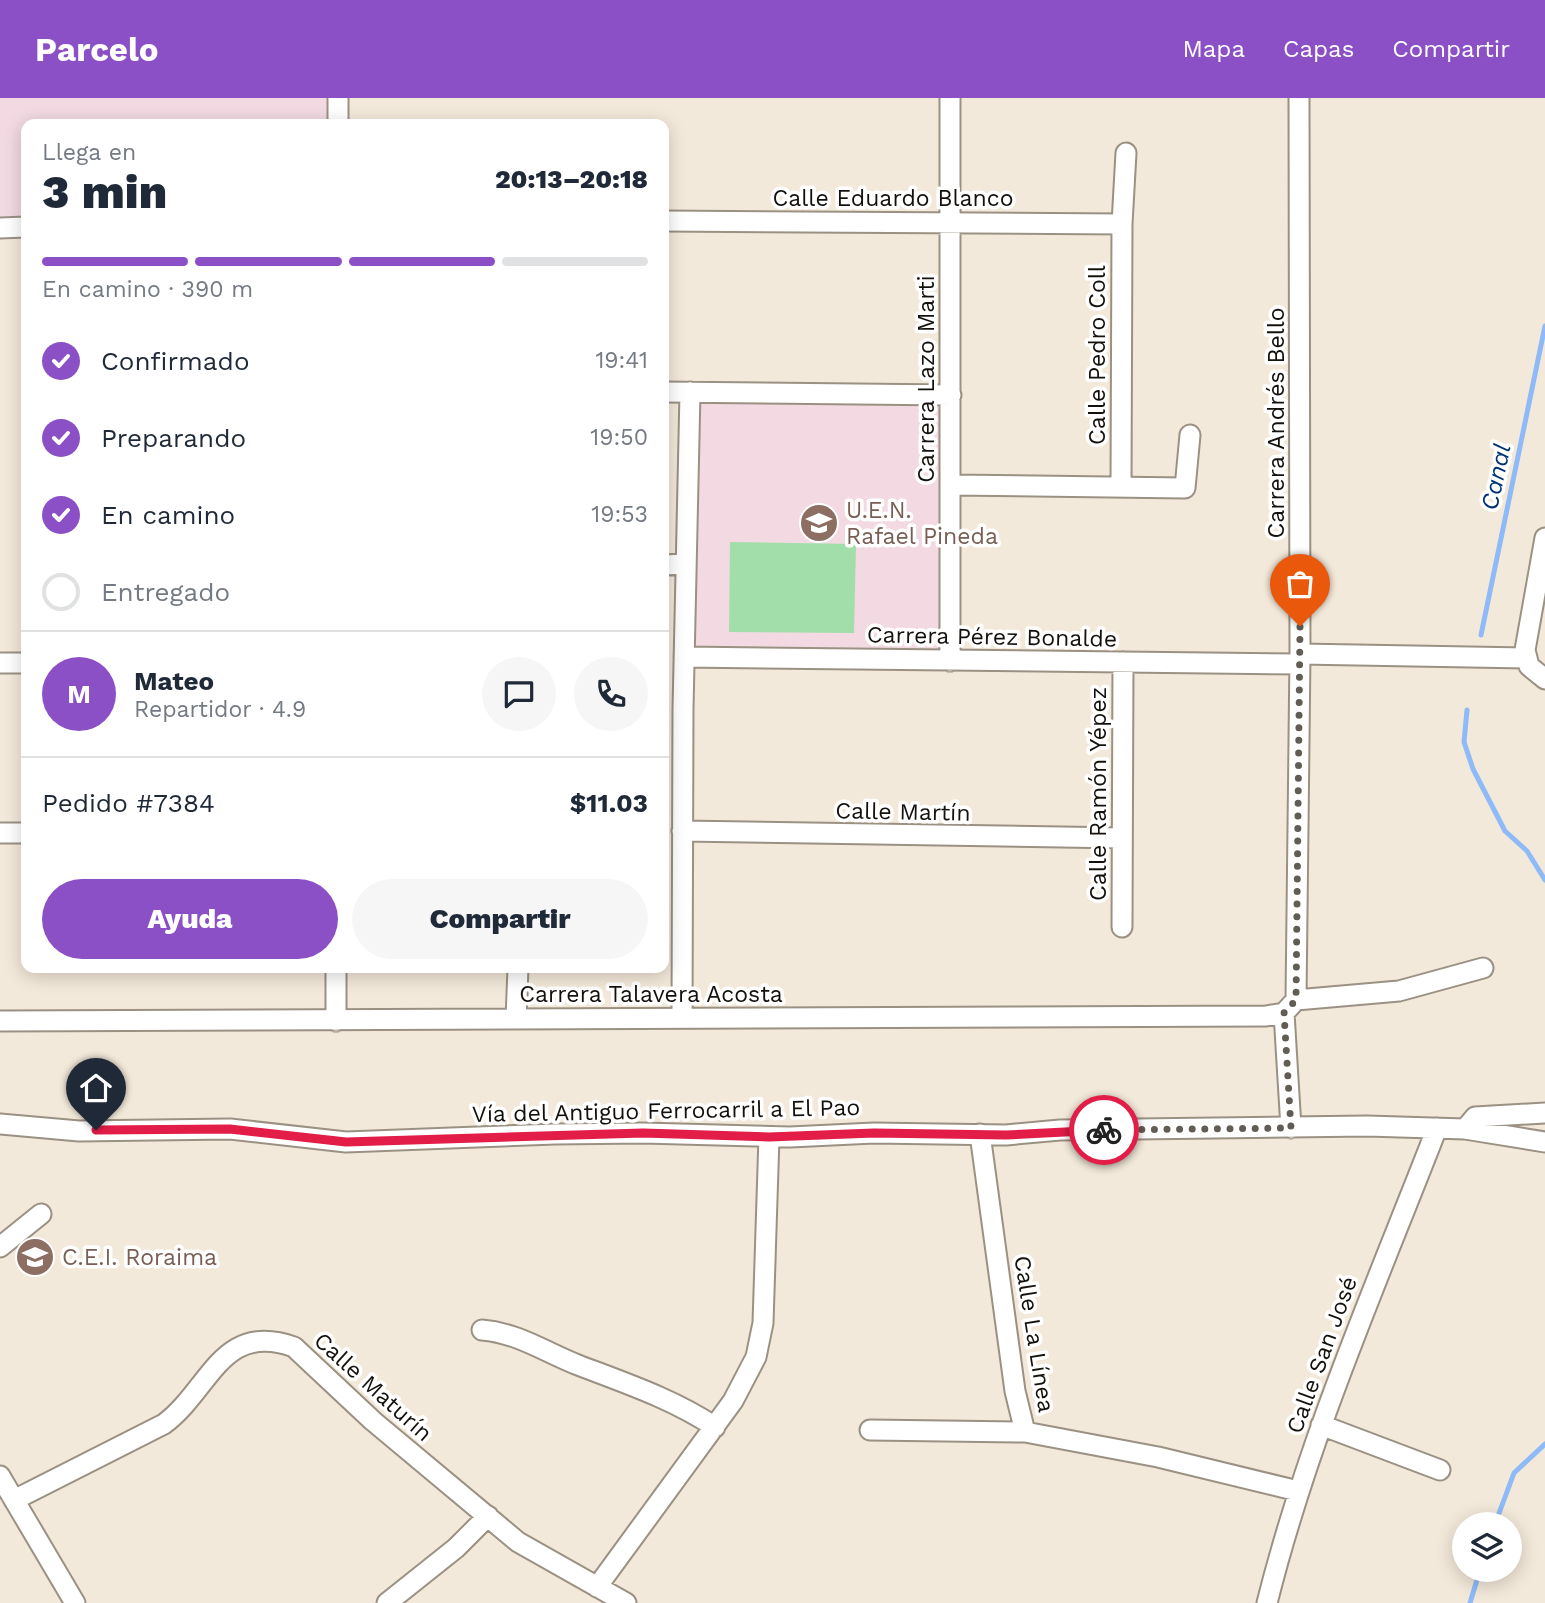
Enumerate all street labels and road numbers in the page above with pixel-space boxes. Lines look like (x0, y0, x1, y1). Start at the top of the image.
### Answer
street label: Calle Eduardo Blanco (773, 185, 1013, 212)
street label: Calle Pedro Coll (1084, 265, 1111, 445)
street label: Carrera Lazo Marti (913, 275, 940, 483)
street label: Carrera Andrés Bello (1263, 307, 1290, 539)
street label: Carrera Pérez Bonalde (867, 621, 1117, 653)
street label: Calle Ramón Yépez (1085, 687, 1112, 901)
street label: Calle Martín (835, 797, 971, 827)
street label: Carrera Talavera Acosta (519, 981, 783, 1008)
street label: Vía del Antiguo Ferrocarril a El Pao (472, 1094, 860, 1128)
street label: Calle La Línea (1008, 1254, 1060, 1414)
street label: Calle San José (1281, 1273, 1363, 1437)
street label: Calle Maturín (308, 1327, 438, 1447)

